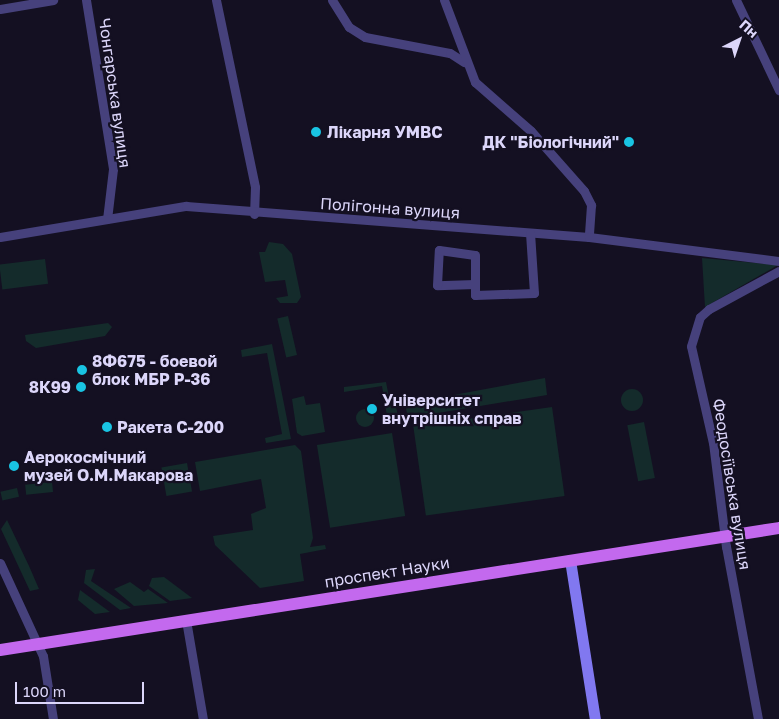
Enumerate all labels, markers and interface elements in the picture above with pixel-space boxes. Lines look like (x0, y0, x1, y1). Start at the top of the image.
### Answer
north arrow (714, 15, 764, 65)
text: Пн (736, 16, 762, 41)
street label: Чонгарська вулиця (95, 17, 135, 169)
place label: Лікарня УМВС (327, 122, 443, 142)
marker: Лікарня УМВС (309, 125, 323, 139)
place label: ДК "Біологічний" (482, 132, 619, 152)
marker: ДК "Біологічний" (623, 136, 635, 148)
street label: Полігонна вулиця (319, 194, 461, 222)
place label: 8Ф675 - боевой блок МБР Р-36 (92, 351, 217, 389)
marker: 8Ф675 - боевой блок МБР Р-36 (76, 364, 88, 376)
place label: 8К99 (29, 377, 71, 397)
marker: 8К99 (75, 381, 87, 393)
place label: Університет внутрішніх справ (382, 390, 522, 428)
street label: Феодосіївська вулиця (709, 397, 755, 571)
marker: Університет внутрішніх справ (366, 403, 378, 415)
place label: Ракета С-200 (117, 417, 224, 437)
marker: Ракета С-200 (101, 421, 113, 433)
place label: Аерокосмічний музей О.М.Макарова (24, 447, 193, 485)
marker: Аерокосмічний музей О.М.Макарова (8, 460, 20, 472)
street label: проспект Науки (323, 553, 451, 591)
scale bar (18, 672, 146, 704)
text: 100 m (23, 682, 66, 700)

